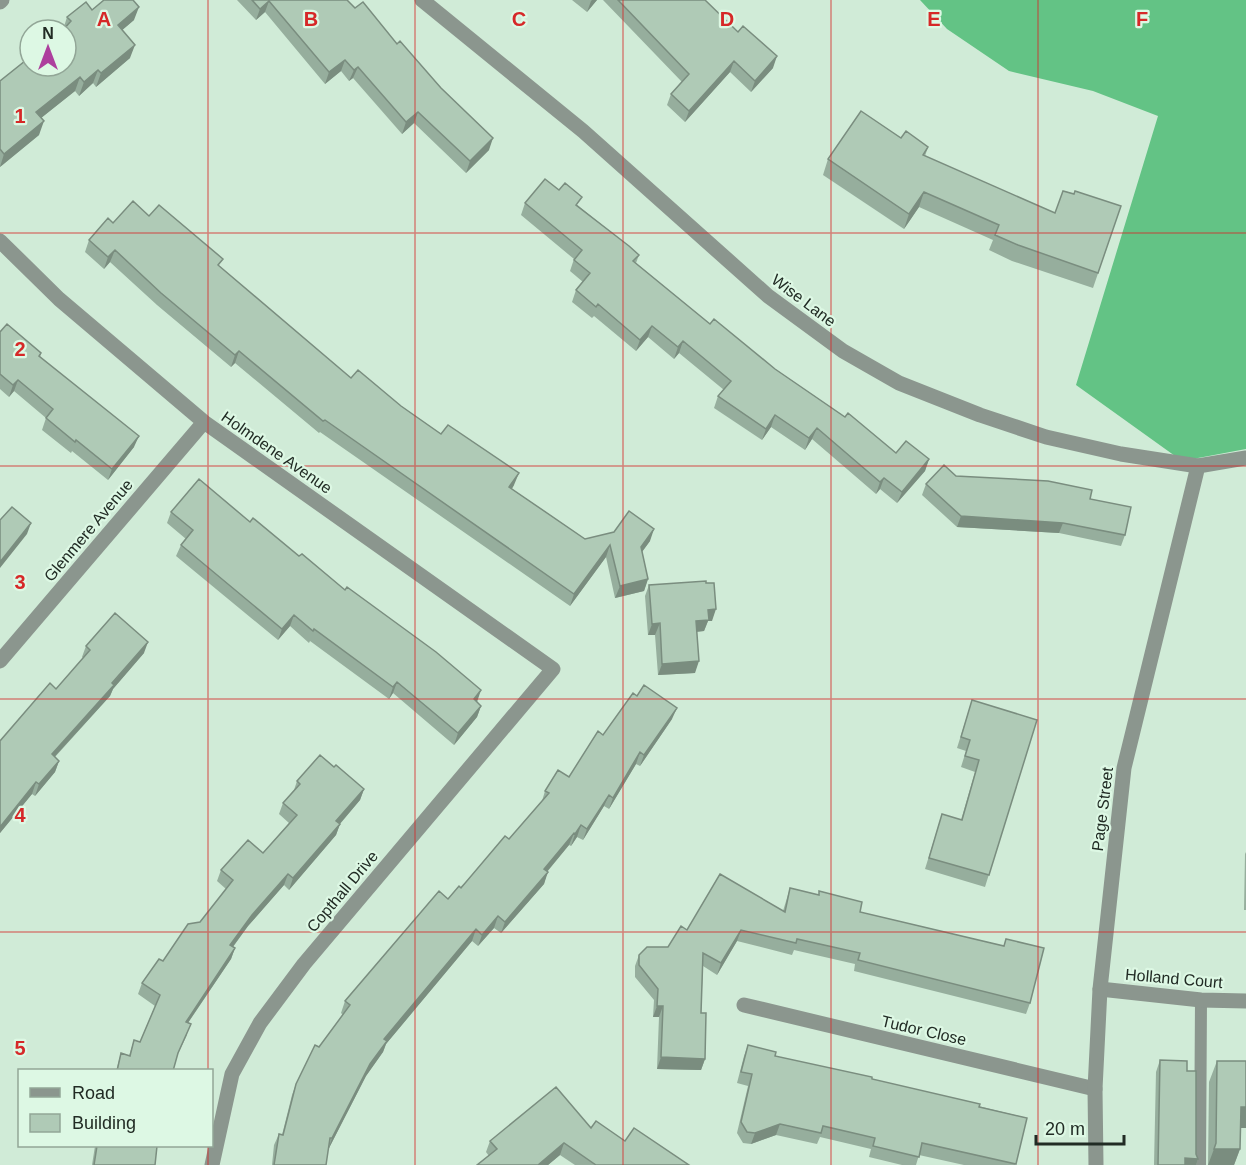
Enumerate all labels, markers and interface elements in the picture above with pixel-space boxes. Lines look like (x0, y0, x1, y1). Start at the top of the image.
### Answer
text: A (97, 8, 111, 30)
text: B (304, 8, 318, 30)
text: C (512, 8, 526, 30)
text: D (720, 8, 734, 30)
text: E (927, 8, 941, 30)
text: F (1136, 8, 1148, 30)
north arrow (18, 18, 78, 78)
text: N (42, 25, 54, 42)
text: 1 (14, 105, 26, 127)
street label: Wise Lane (768, 271, 839, 330)
text: 2 (14, 338, 26, 360)
street label: Holmdene Avenue (218, 408, 335, 497)
street label: Glenmere Avenue (41, 476, 136, 585)
text: 3 (14, 571, 26, 593)
street label: Page Street (1089, 766, 1116, 852)
text: 4 (14, 804, 26, 826)
street label: Copthall Drive (304, 847, 381, 935)
street label: Holland Court (1124, 966, 1224, 991)
street label: Tudor Close (880, 1012, 968, 1049)
text: 5 (14, 1037, 26, 1059)
legend (18, 1069, 213, 1147)
text: Road (72, 1083, 115, 1103)
scale bar (1036, 1108, 1124, 1146)
text: Building (72, 1113, 136, 1133)
text: 20 m (1045, 1119, 1085, 1139)

